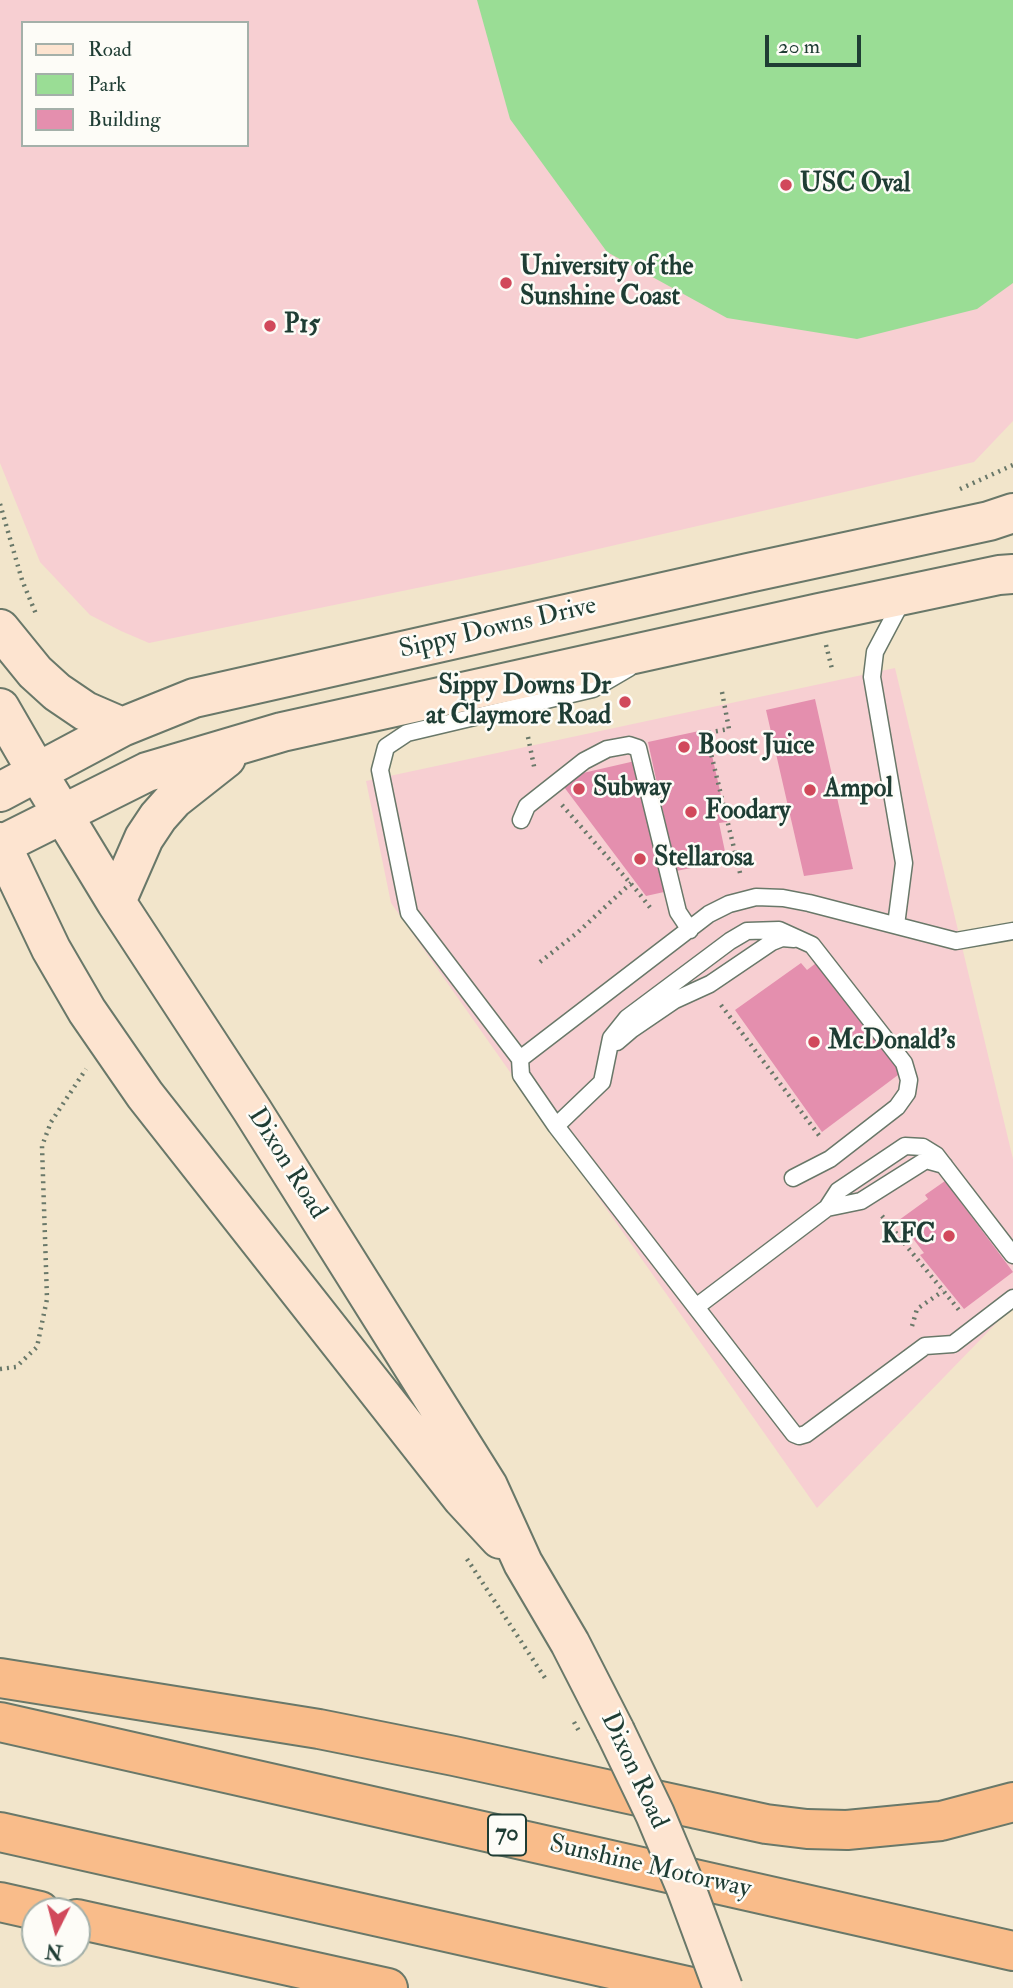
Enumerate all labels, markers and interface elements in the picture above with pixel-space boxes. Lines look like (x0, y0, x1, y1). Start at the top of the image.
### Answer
legend (21, 21, 248, 147)
scale bar (768, 21, 864, 65)
text: 20 m (778, 33, 820, 60)
text: Road (88, 36, 132, 63)
text: Park (88, 71, 126, 98)
text: Building (88, 106, 161, 133)
place label: USC Oval (800, 169, 910, 201)
marker: USC Oval (778, 177, 794, 193)
place label: University of the Sunshine Coast (520, 252, 693, 314)
marker: University of the Sunshine Coast (498, 275, 514, 291)
place label: P15 (284, 310, 320, 342)
marker: P15 (262, 318, 278, 334)
street label: Sippy Downs Drive (396, 591, 600, 667)
place label: Sippy Downs Dr at Claymore Road (426, 671, 611, 732)
marker: Sippy Downs Dr at Claymore Road (617, 694, 633, 710)
place label: Boost Juice (698, 731, 814, 763)
marker: Boost Juice (676, 739, 692, 755)
place label: Subway (593, 773, 671, 805)
place label: Ampol (824, 774, 893, 806)
marker: Subway (571, 781, 587, 797)
marker: Ampol (802, 782, 818, 798)
place label: Foodary (705, 796, 790, 828)
marker: Foodary (683, 804, 699, 820)
place label: Stellarosa (654, 843, 753, 875)
marker: Stellarosa (632, 851, 648, 867)
place label: McDonald's (828, 1026, 955, 1058)
marker: McDonald's (806, 1034, 822, 1050)
street label: Dixon Road (240, 1103, 332, 1225)
place label: KFC (881, 1220, 935, 1252)
marker: KFC (941, 1228, 957, 1244)
street label: Dixon Road (592, 1708, 674, 1834)
road number: 70 (488, 1814, 526, 1856)
street label: Sunshine Motorway (546, 1830, 754, 1906)
north arrow (21, 1897, 91, 1967)
text: N (44, 1938, 64, 1964)

